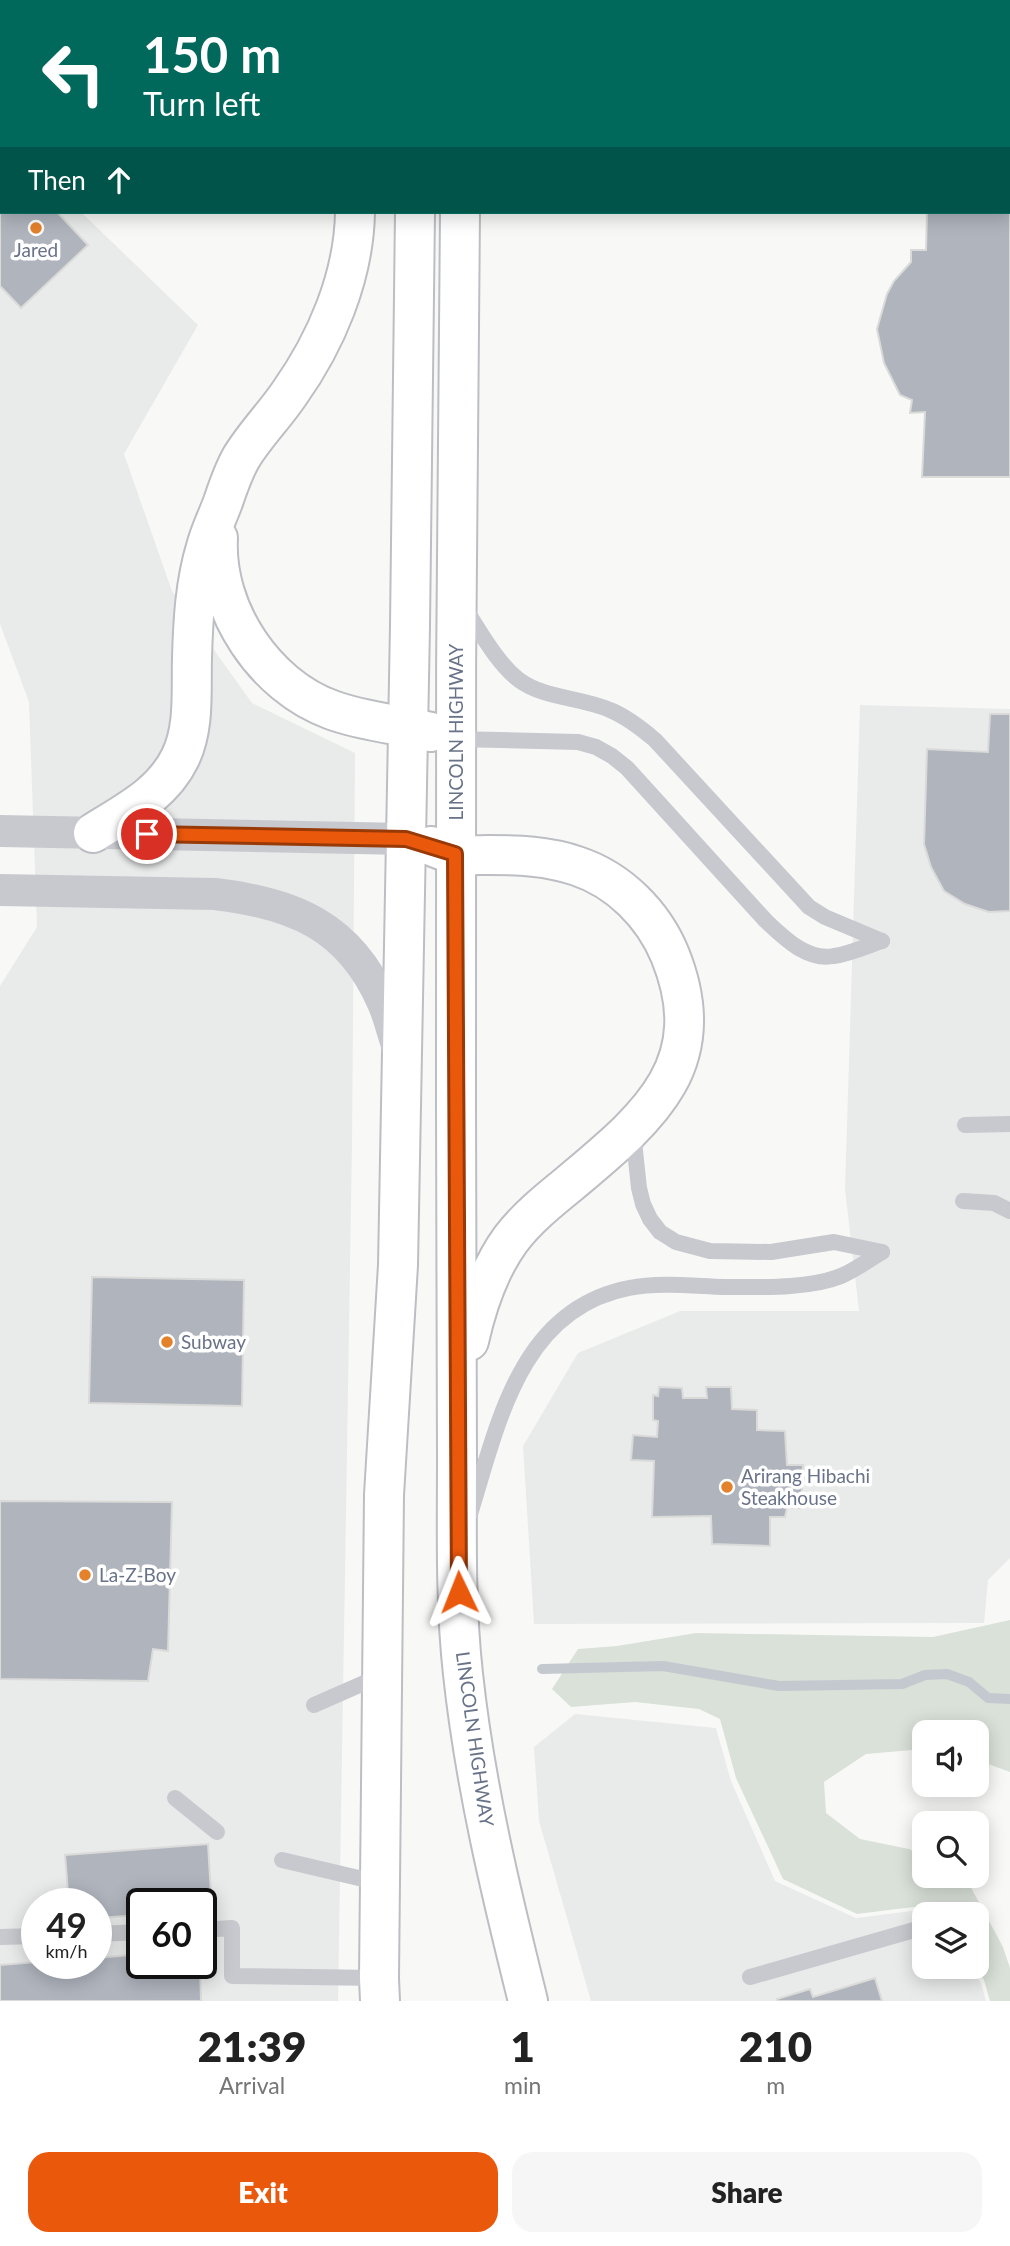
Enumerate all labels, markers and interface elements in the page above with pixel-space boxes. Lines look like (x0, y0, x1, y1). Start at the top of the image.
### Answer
text: 150 m (143, 25, 281, 83)
icon: left (28, 28, 119, 119)
text: Turn left (143, 84, 260, 123)
icon: ahead (100, 161, 138, 199)
text: Then (28, 164, 86, 196)
marker: Jared (28, 220, 44, 236)
place label: Jared (14, 238, 58, 261)
street label: LINCOLN HIGHWAY (444, 643, 467, 820)
pin (117, 804, 177, 864)
icon: arrive (128, 815, 166, 853)
place label: Subway (181, 1330, 246, 1353)
marker: Subway (159, 1334, 175, 1350)
place label: Arirang Hibachi Steakhouse (741, 1464, 870, 1509)
marker: Arirang Hibachi Steakhouse (719, 1479, 735, 1495)
position arrow (422, 1555, 496, 1629)
place label: La-Z-Boy (99, 1563, 176, 1586)
marker: La-Z-Boy (77, 1567, 93, 1583)
street label: LINCOLN HIGHWAY (452, 1650, 499, 1828)
map controls (912, 1720, 989, 1979)
button: sound (912, 1720, 989, 1797)
button: search (912, 1811, 989, 1888)
speed limit sign: 60 (126, 1888, 217, 1979)
button: layers (912, 1902, 989, 1979)
text: 49 (46, 1903, 87, 1945)
text: km/h (45, 1940, 88, 1962)
text: 21:39 (198, 2021, 306, 2071)
text: 1 (511, 2021, 535, 2071)
text: 210 (739, 2021, 812, 2071)
text: Arrival (219, 2071, 285, 2099)
text: min (504, 2071, 541, 2099)
text: m (766, 2071, 785, 2099)
button: Exit (28, 2152, 498, 2232)
button: Share (512, 2152, 982, 2232)

